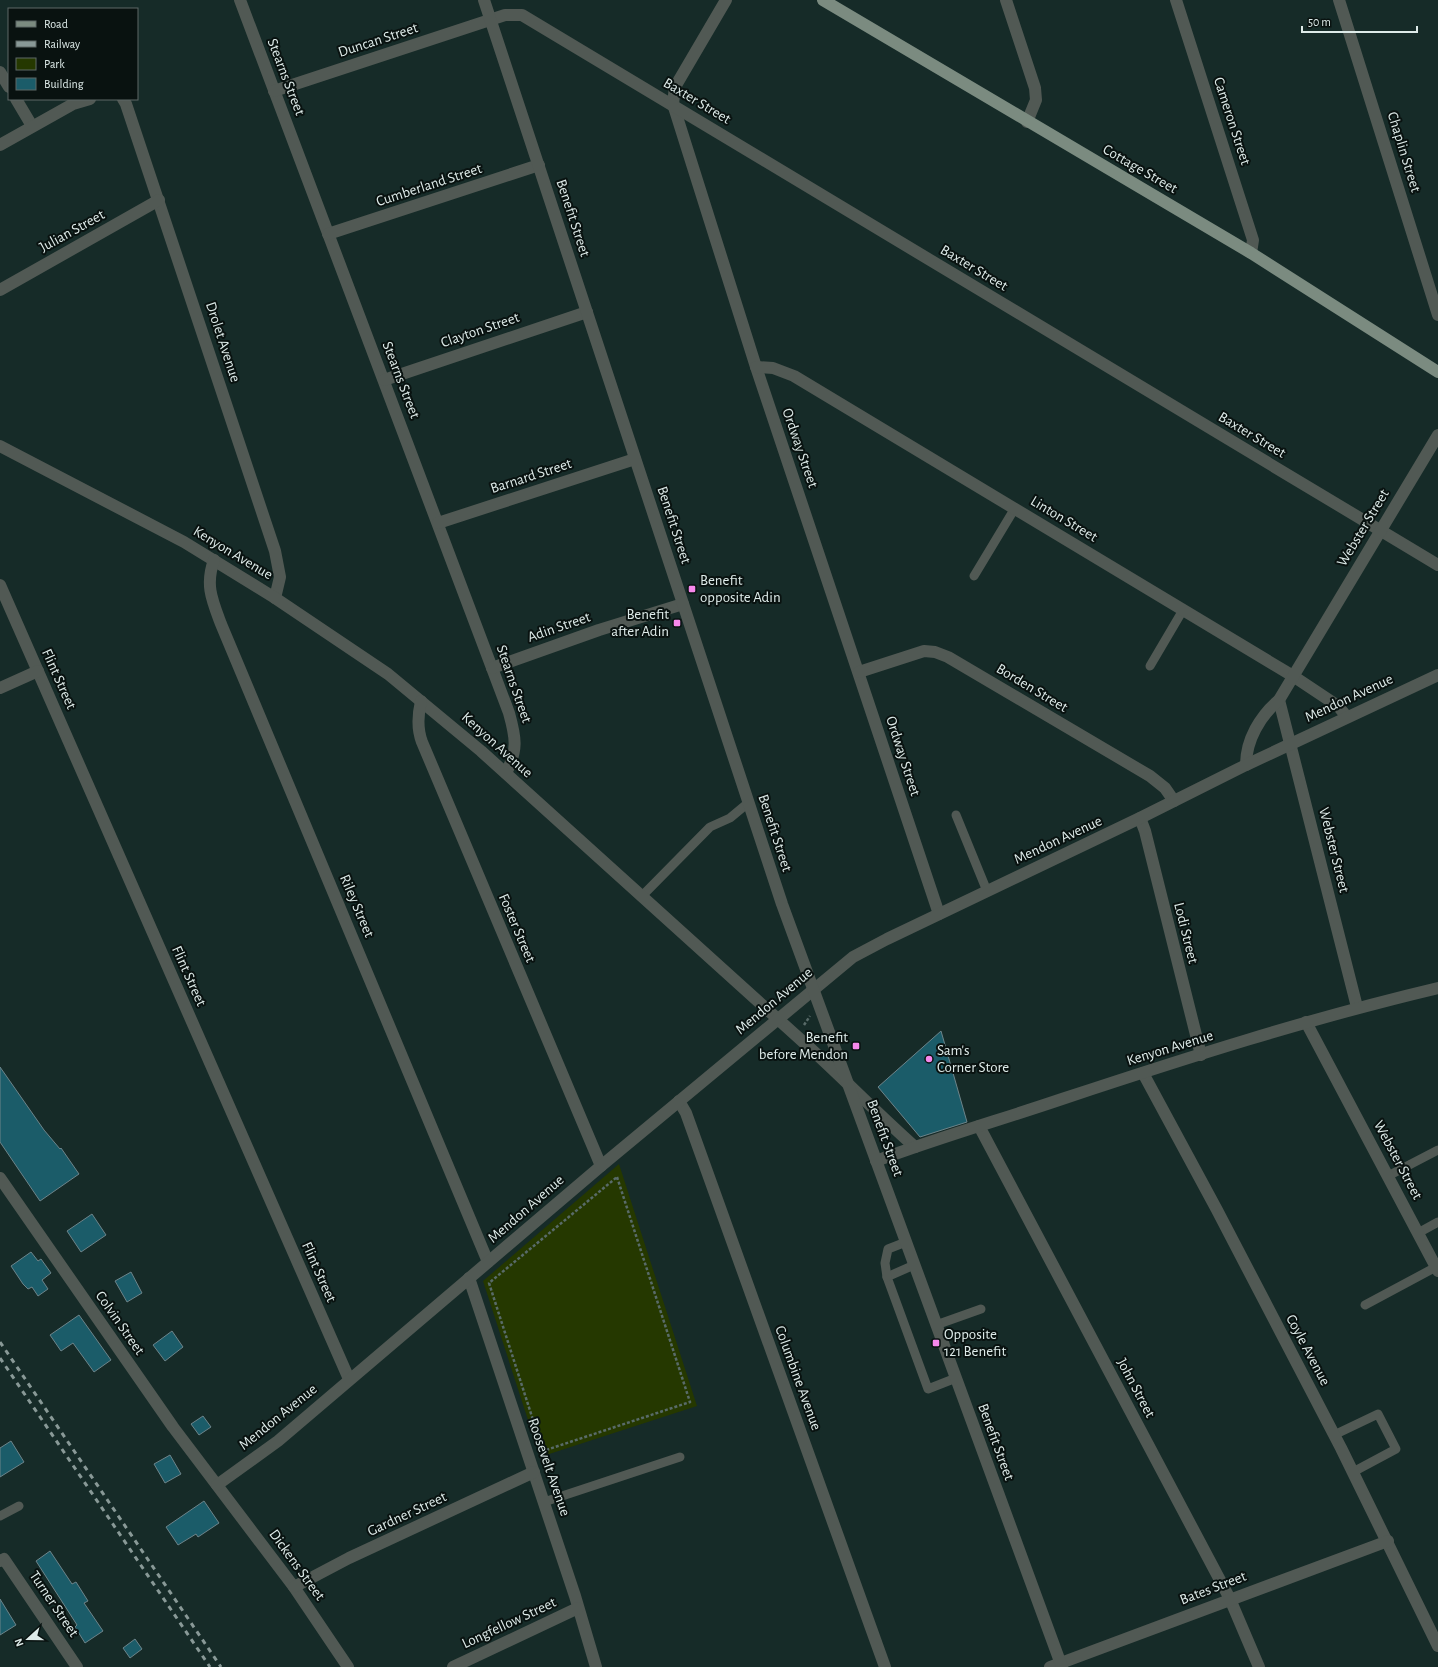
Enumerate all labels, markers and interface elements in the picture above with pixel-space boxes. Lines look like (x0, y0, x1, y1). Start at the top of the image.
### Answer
legend (8, 8, 138, 100)
scale bar (1302, 8, 1417, 34)
text: 50 m (1308, 16, 1331, 28)
text: Road (44, 18, 68, 30)
street label: Duncan Street (336, 20, 420, 60)
street label: Stearns Street (264, 36, 308, 118)
text: Railway (44, 38, 80, 51)
text: Park (44, 58, 65, 70)
street label: Baxter Street (661, 75, 733, 127)
street label: Cameron Street (1211, 75, 1253, 167)
text: Building (44, 78, 84, 90)
street label: Chaplin Street (1385, 110, 1423, 194)
street label: Cottage Street (1100, 142, 1180, 196)
street label: Cumberland Street (374, 161, 484, 209)
street label: Benefit Street (553, 177, 593, 259)
street label: Julian Street (37, 207, 107, 255)
street label: Baxter Street (938, 242, 1010, 294)
street label: Drolet Avenue (203, 300, 243, 384)
street label: Clayton Street (439, 309, 521, 350)
street label: Stearns Street (379, 339, 423, 421)
street label: Ordway Street (779, 406, 821, 490)
street label: Baxter Street (1216, 409, 1288, 461)
street label: Barnard Street (488, 456, 574, 496)
street label: Benefit Street (654, 484, 694, 566)
street label: Webster Street (1334, 487, 1392, 569)
street label: Linton Street (1028, 493, 1100, 545)
street label: Kenyon Avenue (191, 523, 275, 583)
place label: Benefit opposite Adin (700, 573, 781, 605)
marker: Benefit opposite Adin (687, 584, 697, 594)
place label: Benefit after Adin (611, 607, 669, 639)
street label: Adin Street (526, 609, 593, 645)
marker: Benefit after Adin (672, 618, 682, 628)
street label: Stearns Street (494, 643, 534, 725)
street label: Flint Street (39, 647, 79, 712)
street label: Borden Street (994, 661, 1070, 715)
street label: Mendon Avenue (1303, 671, 1395, 725)
street label: Kenyon Avenue (459, 709, 535, 781)
street label: Ordway Street (883, 714, 923, 798)
street label: Benefit Street (755, 792, 795, 874)
street label: Webster Street (1316, 806, 1352, 894)
street label: Mendon Avenue (1012, 813, 1104, 867)
street label: Riley Street (337, 872, 377, 940)
street label: Foster Street (496, 891, 538, 965)
street label: Lodi Street (1171, 901, 1201, 965)
street label: Flint Street (169, 944, 209, 1009)
street label: Mendon Avenue (733, 965, 815, 1037)
street label: Kenyon Avenue (1125, 1028, 1215, 1068)
place label: Benefit before Mendon (759, 1030, 848, 1062)
marker: Benefit before Mendon (851, 1041, 861, 1051)
place label: Sam's Corner Store (937, 1043, 1009, 1075)
marker: Sam's Corner Store (924, 1054, 934, 1064)
street label: Benefit Street (864, 1098, 906, 1179)
street label: Webster Street (1371, 1118, 1425, 1202)
street label: Mendon Avenue (485, 1172, 567, 1246)
street label: Flint Street (299, 1240, 339, 1305)
street label: Colvin Street (93, 1288, 148, 1358)
street label: Coyle Avenue (1283, 1312, 1333, 1388)
street label: Columbine Avenue (772, 1324, 824, 1432)
place label: Opposite 121 Benefit (944, 1327, 1006, 1359)
marker: Opposite 121 Benefit (931, 1338, 941, 1348)
street label: John Street (1114, 1356, 1158, 1420)
street label: Mendon Avenue (236, 1381, 320, 1453)
street label: Benefit Street (975, 1402, 1017, 1483)
street label: Roosevelt Avenue (525, 1416, 573, 1518)
street label: Gardner Street (365, 1489, 449, 1539)
street label: Dickens Street (266, 1527, 328, 1603)
street label: Turner Street (27, 1568, 82, 1640)
street label: Bates Street (1178, 1568, 1248, 1608)
street label: Longfellow Street (460, 1595, 559, 1651)
north arrow (8, 1619, 48, 1659)
text: N (13, 1637, 26, 1648)

